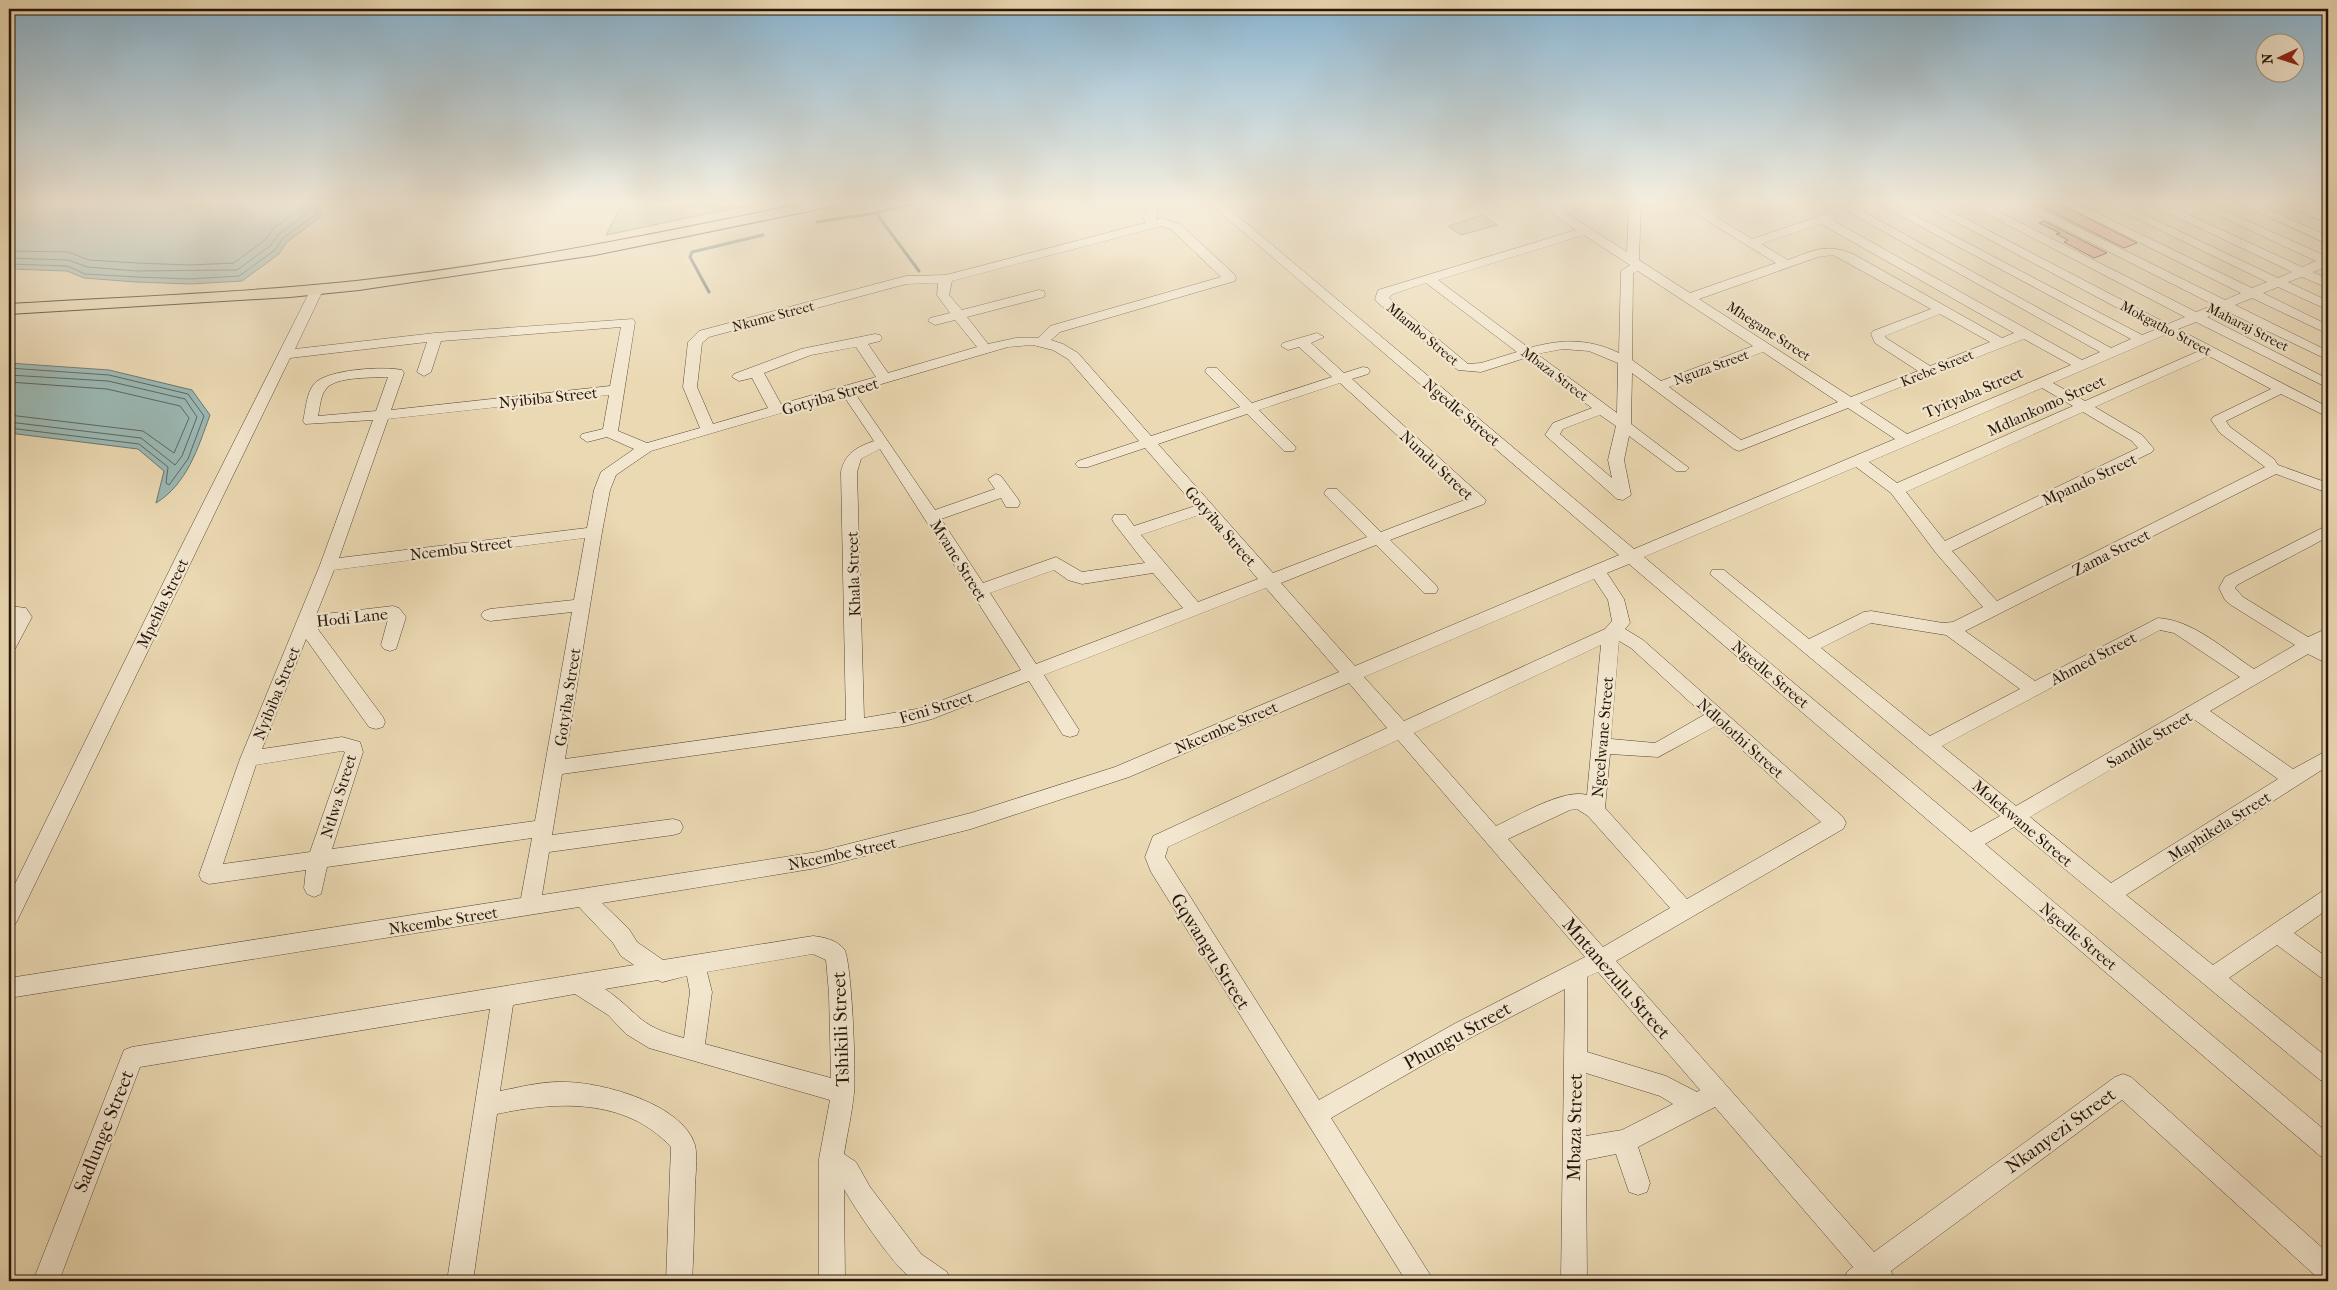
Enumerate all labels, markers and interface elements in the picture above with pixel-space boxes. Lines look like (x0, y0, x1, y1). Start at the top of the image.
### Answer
north arrow (2254, 32, 2304, 82)
text: N (2259, 53, 2276, 65)
street label: Nkume Street (730, 297, 816, 336)
street label: Mokgatho Street (2117, 297, 2214, 360)
street label: Mhegane Street (1724, 298, 1814, 365)
street label: Mlambo Street (1383, 299, 1462, 370)
street label: Maharaj Street (2204, 300, 2292, 355)
street label: Mbaza Street (1518, 344, 1591, 405)
street label: Nguza Street (1671, 346, 1751, 389)
street label: Krebe Street (1898, 346, 1976, 391)
street label: Tyityaba Street (1921, 363, 2026, 422)
street label: Mdlankomo Street (1984, 371, 2108, 440)
street label: Gotyiba Street (780, 374, 881, 419)
street label: Ngedle Street (1419, 375, 1504, 450)
street label: Nyibiba Street (498, 383, 599, 412)
street label: Nundu Street (1396, 427, 1478, 504)
street label: Mpando Street (2039, 449, 2140, 510)
street label: Gotyiba Street (1181, 483, 1261, 570)
street label: Mvane Street (926, 516, 991, 605)
street label: Zama Street (2069, 525, 2153, 580)
street label: Khala Street (843, 531, 864, 617)
street label: Ncembu Street (409, 533, 514, 564)
street label: Mpehla Street (133, 555, 192, 651)
street label: Hodi Lane (315, 604, 389, 631)
street label: Ahmed Street (2046, 628, 2140, 690)
street label: Ngedle Street (1728, 637, 1813, 712)
street label: Nyibiba Street (249, 643, 304, 743)
street label: Gotyiba Street (550, 646, 585, 748)
street label: Ngcelwane Street (1588, 675, 1617, 798)
street label: Feni Street (897, 687, 976, 728)
street label: Ndlolothi Street (1693, 694, 1788, 783)
street label: Nkcembe Street (1172, 697, 1281, 758)
street label: Sandile Street (2103, 706, 2196, 772)
street label: Ntlwa Street (317, 752, 360, 840)
street label: Molekwane Street (1969, 776, 2077, 871)
street label: Maphikela Street (2164, 787, 2274, 866)
street label: Nkcembe Street (786, 833, 898, 874)
street label: Gqwangu Street (1166, 890, 1255, 1014)
street label: Ngedle Street (2036, 899, 2121, 974)
street label: Nkcembe Street (387, 902, 499, 939)
street label: Mntanezulu Street (1558, 914, 1675, 1044)
street label: Tshikili Street (828, 971, 854, 1087)
street label: Phungu Street (1400, 997, 1515, 1074)
street label: Sadlunge Street (69, 1067, 138, 1196)
street label: Mbaza Street (1563, 1073, 1587, 1181)
street label: Nkanyezi Street (2001, 1083, 2120, 1178)

